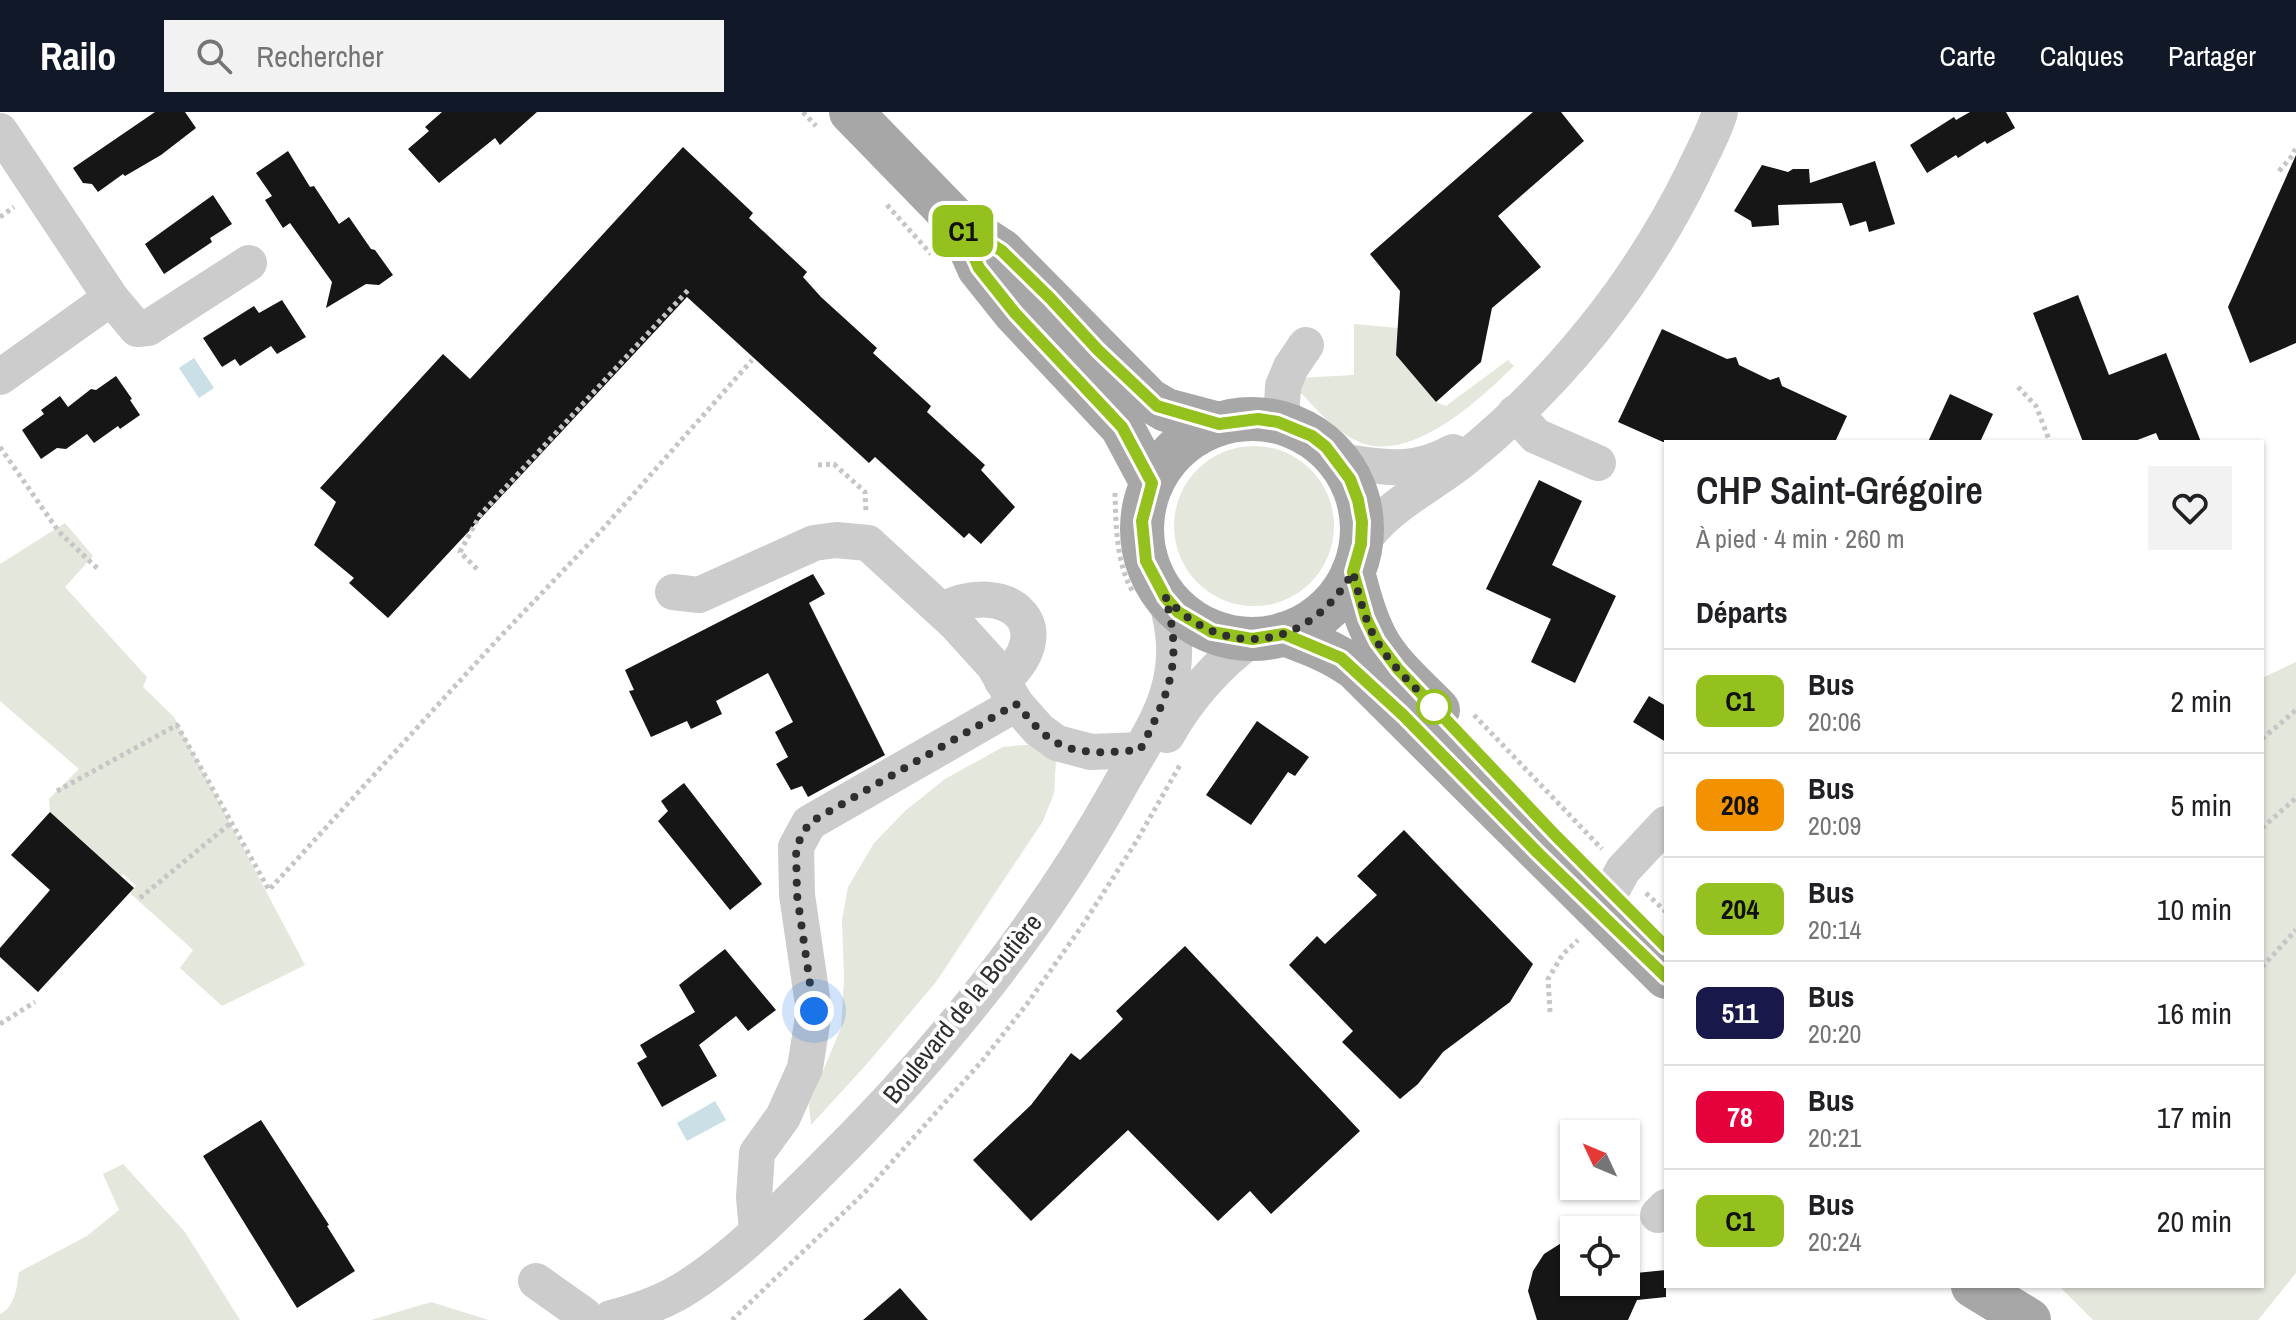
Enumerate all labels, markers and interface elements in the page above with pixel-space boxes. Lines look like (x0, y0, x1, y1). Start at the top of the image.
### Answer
search box (164, 20, 724, 92)
text: Railo (40, 31, 116, 82)
icon: search (192, 34, 236, 78)
text: Rechercher (256, 36, 383, 76)
text: Carte (1940, 37, 1996, 75)
text: Calques (2040, 37, 2124, 75)
text: Partager (2168, 37, 2256, 75)
line badge: C1 (927, 205, 999, 257)
text: C1 (948, 212, 978, 250)
text: CHP Saint-Grégoire (1696, 465, 1983, 516)
button: heart (2148, 466, 2232, 550)
text: À pied · 4 min · 260 m (1696, 521, 1905, 556)
text: Départs (1696, 592, 1788, 632)
text: Bus (1808, 664, 1854, 704)
text: 2 min (2170, 681, 2232, 721)
text: C1 (1725, 682, 1755, 720)
unlabelled marker (1417, 690, 1451, 724)
text: 20:06 (1808, 704, 1861, 739)
text: Bus (1808, 768, 1854, 808)
text: 5 min (2170, 785, 2232, 825)
text: 208 (1721, 786, 1759, 824)
text: 20:09 (1808, 808, 1861, 843)
text: Bus (1808, 872, 1854, 912)
text: 10 min (2157, 889, 2232, 929)
text: 204 (1721, 890, 1759, 928)
street label: Boulevard de la Boutière (875, 906, 1049, 1110)
text: 20:14 (1808, 912, 1861, 947)
text: Bus (1808, 976, 1854, 1016)
your location (794, 991, 834, 1031)
text: 16 min (2157, 993, 2232, 1033)
text: 511 (1721, 994, 1759, 1032)
text: 20:20 (1808, 1016, 1861, 1051)
text: Bus (1808, 1080, 1854, 1120)
text: 17 min (2157, 1097, 2232, 1137)
text: 78 (1727, 1098, 1753, 1136)
north arrow (1560, 1120, 1640, 1200)
map controls (1560, 1120, 1640, 1296)
text: 20:21 (1808, 1120, 1861, 1155)
text: Bus (1808, 1184, 1854, 1224)
text: 20 min (2157, 1201, 2232, 1241)
text: C1 (1725, 1202, 1755, 1240)
button: locate (1560, 1216, 1640, 1296)
text: 20:24 (1808, 1224, 1861, 1259)

